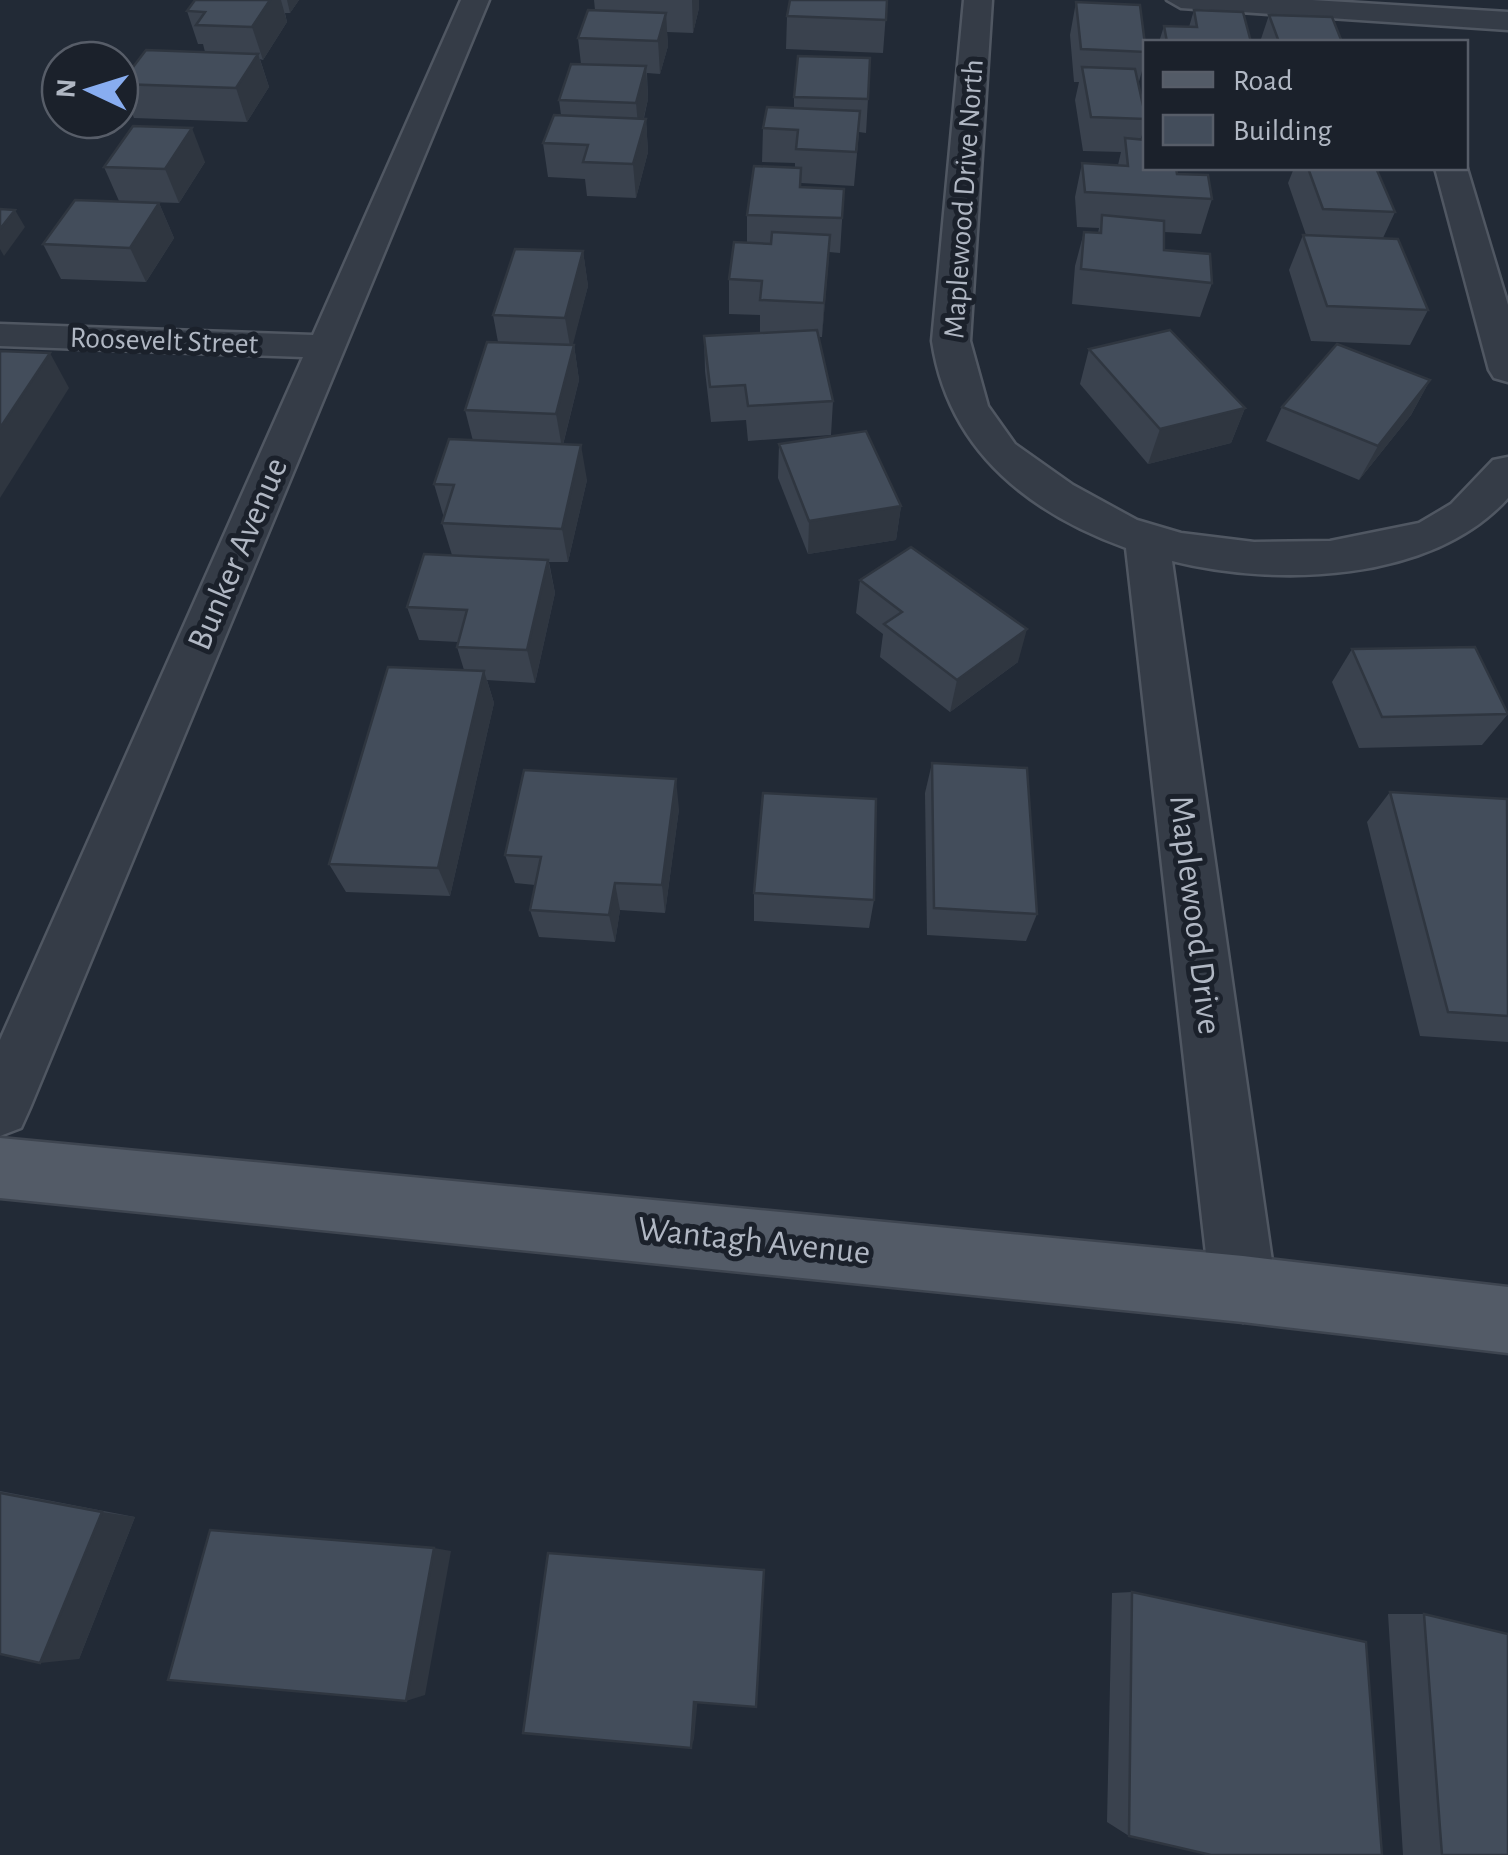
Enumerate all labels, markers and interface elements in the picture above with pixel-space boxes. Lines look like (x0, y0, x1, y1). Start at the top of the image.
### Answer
north arrow (40, 40, 140, 140)
legend (1143, 40, 1468, 170)
street label: Maplewood Drive North (939, 58, 989, 340)
text: Road (1233, 66, 1293, 96)
text: N (52, 78, 82, 99)
text: Building (1233, 116, 1332, 146)
street label: Roosevelt Street (69, 323, 259, 359)
street label: Bunker Avenue (182, 453, 294, 655)
street label: Maplewood Drive (1163, 794, 1227, 1036)
street label: Wantagh Avenue (636, 1211, 872, 1271)

